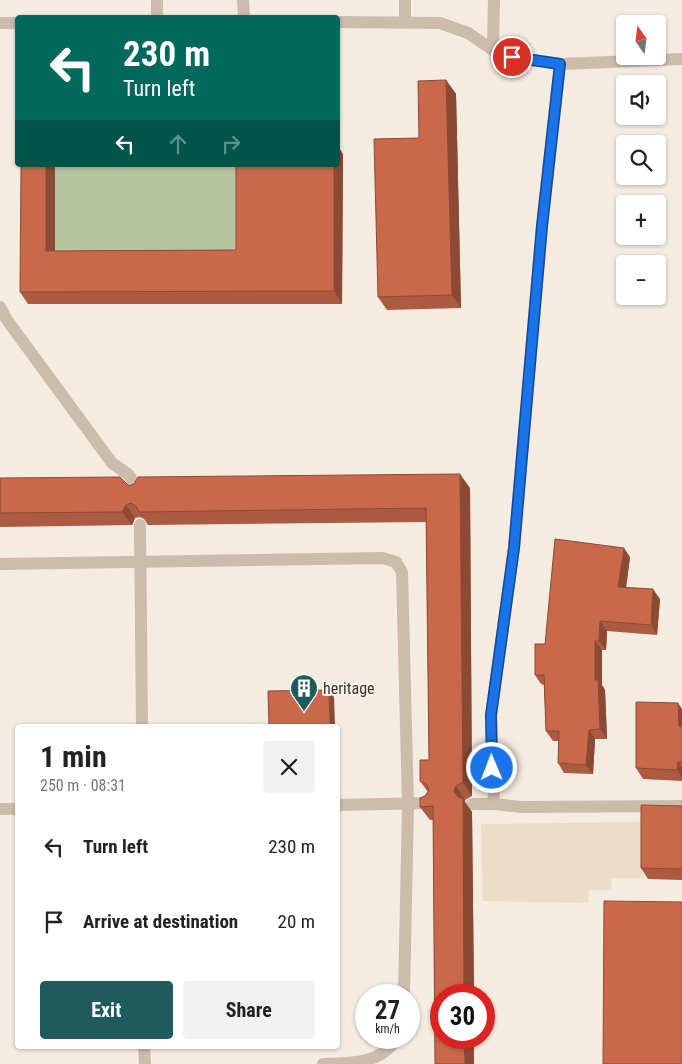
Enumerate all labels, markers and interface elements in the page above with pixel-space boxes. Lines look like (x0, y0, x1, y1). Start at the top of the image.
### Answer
north arrow (616, 15, 666, 65)
map controls (616, 15, 666, 305)
text: 230 m (123, 34, 210, 75)
icon: left (40, 35, 105, 100)
pin (491, 36, 533, 78)
icon: arrive (498, 43, 526, 71)
button: sound (616, 75, 666, 125)
text: Turn left (123, 76, 195, 101)
icon: left (111, 130, 139, 158)
icon: ahead (164, 130, 192, 158)
icon: right (217, 130, 245, 158)
button: search (616, 135, 666, 185)
button: + (616, 195, 666, 245)
button: − (616, 255, 666, 305)
building icon: heritage (289, 673, 319, 712)
place label: heritage (323, 679, 375, 698)
text: 1 min (40, 739, 107, 774)
button: close (263, 741, 315, 793)
position arrow (465, 741, 517, 793)
text: 250 m · 08:31 (40, 776, 126, 795)
icon: left (40, 833, 68, 861)
text: Turn left (83, 835, 148, 858)
text: 230 m (268, 835, 315, 858)
icon: arrive (40, 908, 68, 936)
text: Arrive at destination (83, 910, 238, 933)
text: 20 m (278, 910, 315, 933)
button: Exit (40, 981, 173, 1039)
button: Share (183, 981, 315, 1039)
speed limit sign: 30 (430, 984, 495, 1049)
text: 27 (375, 996, 400, 1025)
text: km/h (375, 1022, 400, 1036)

